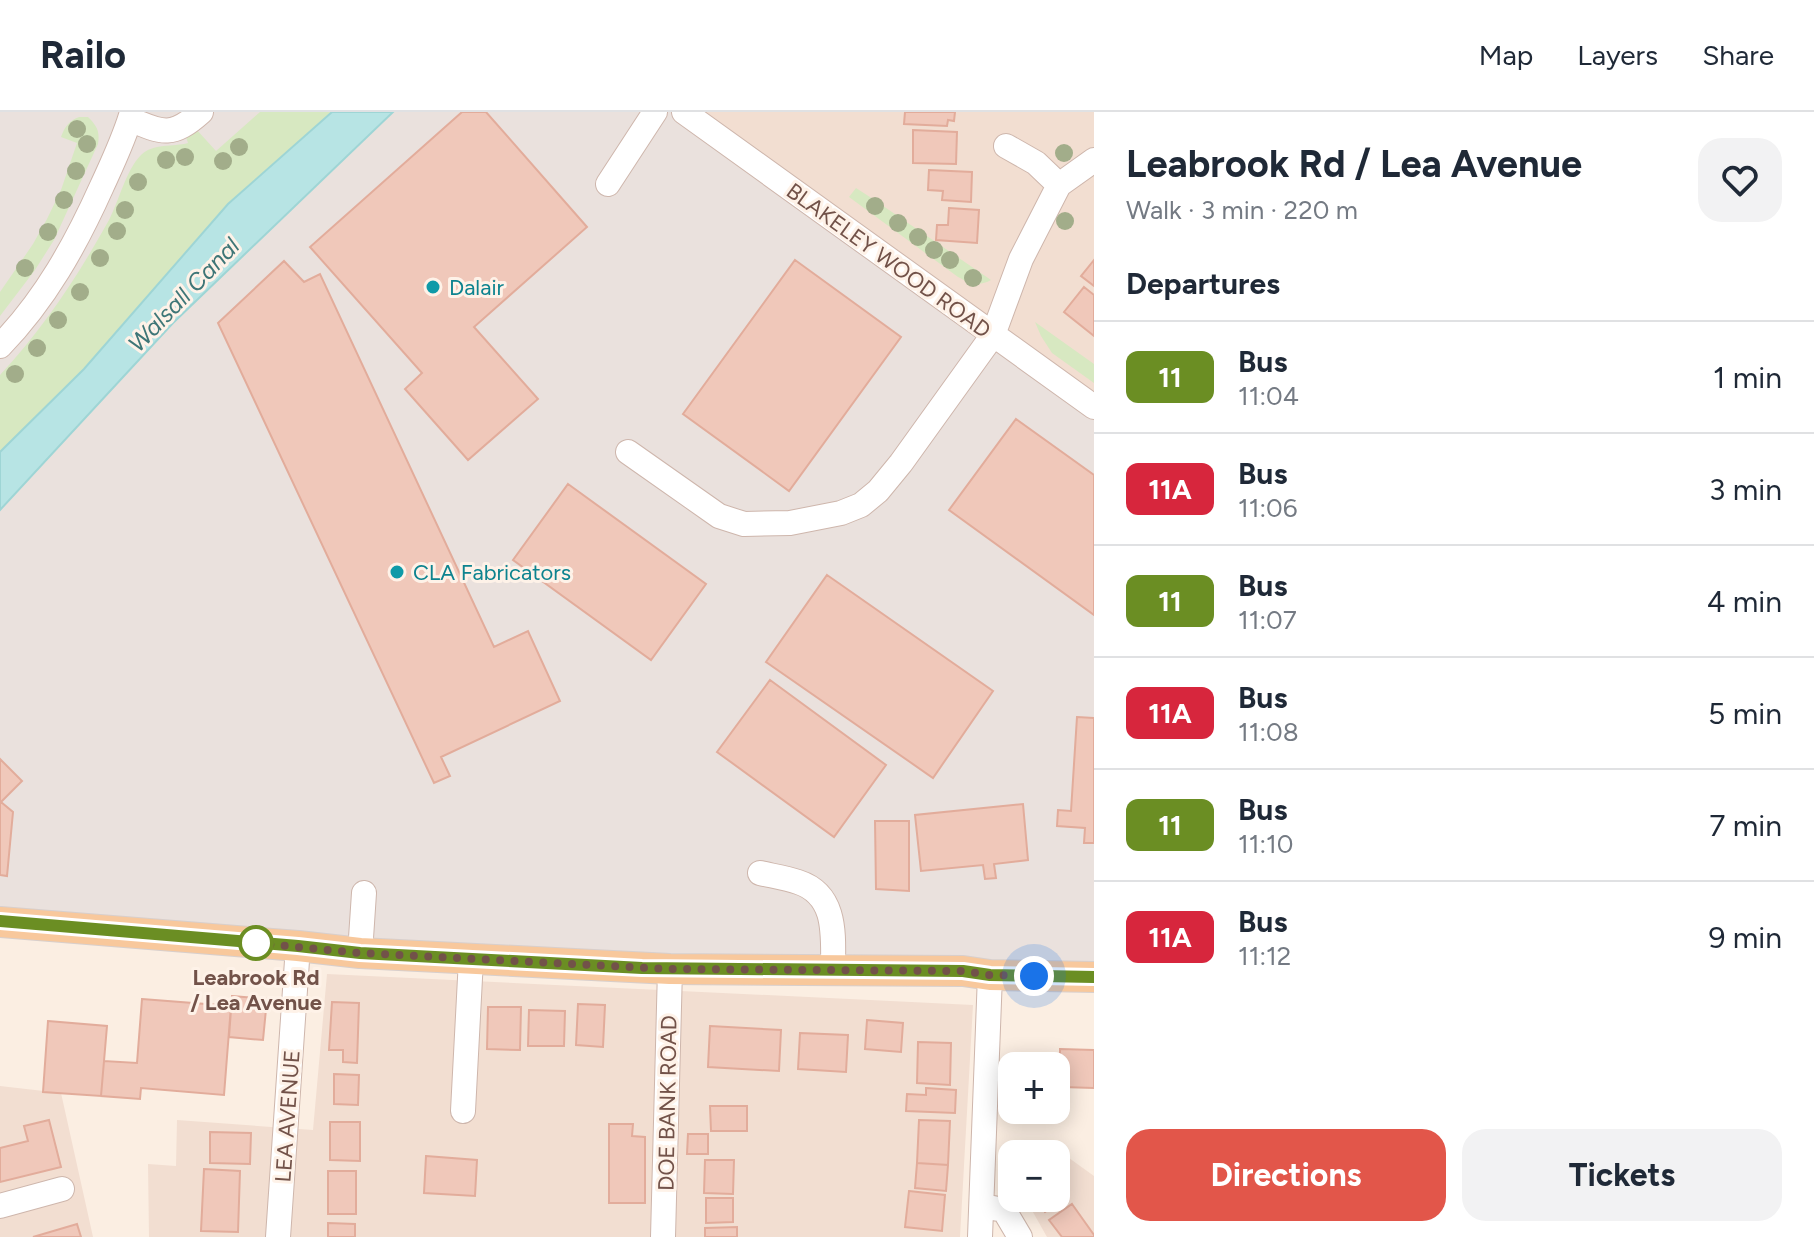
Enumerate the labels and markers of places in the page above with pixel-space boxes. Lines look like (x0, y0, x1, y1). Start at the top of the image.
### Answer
place label: Dalair (449, 274, 505, 301)
marker: Dalair (424, 278, 442, 296)
place label: CLA Fabricators (413, 559, 571, 586)
marker: CLA Fabricators (388, 563, 406, 581)
marker: Leabrook Rd / Lea Avenue (239, 926, 273, 960)
place label: Leabrook Rd / Lea Avenue (190, 964, 322, 1016)

